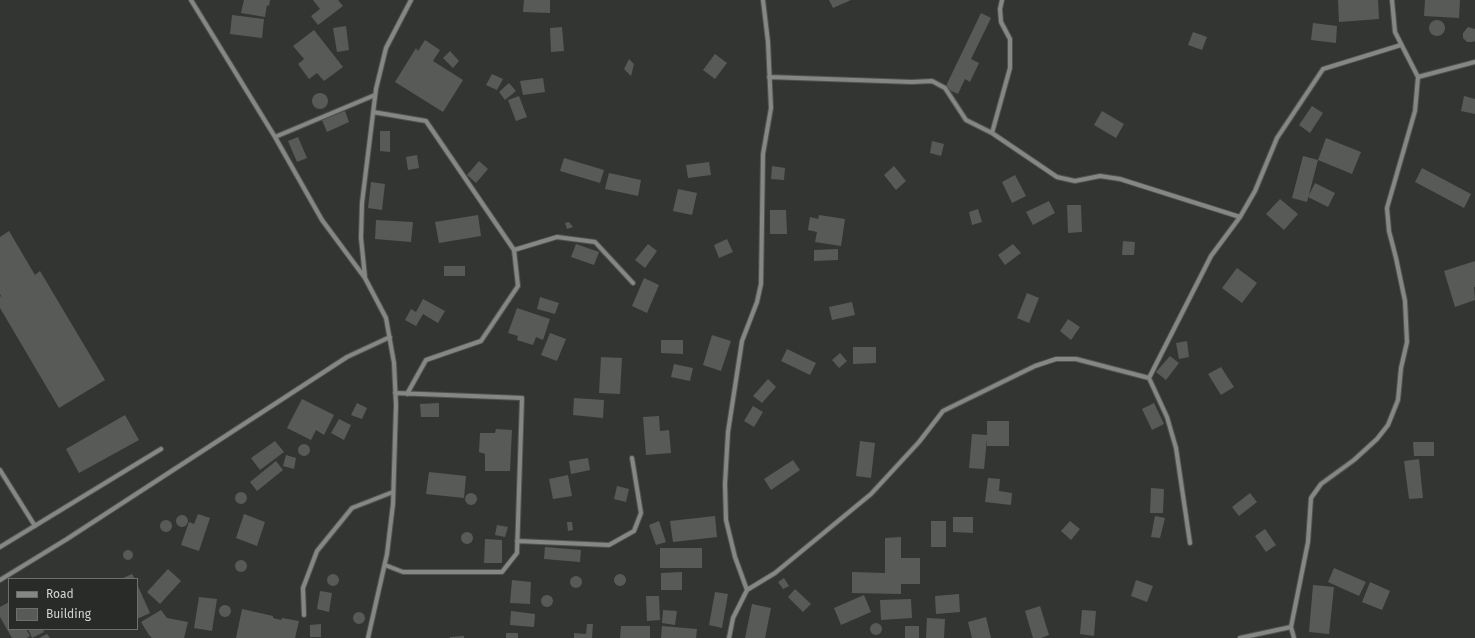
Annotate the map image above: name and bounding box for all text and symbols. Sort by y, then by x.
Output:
legend [8,578,138,630]
text: Road [46,587,74,601]
text: Building [46,607,91,621]

